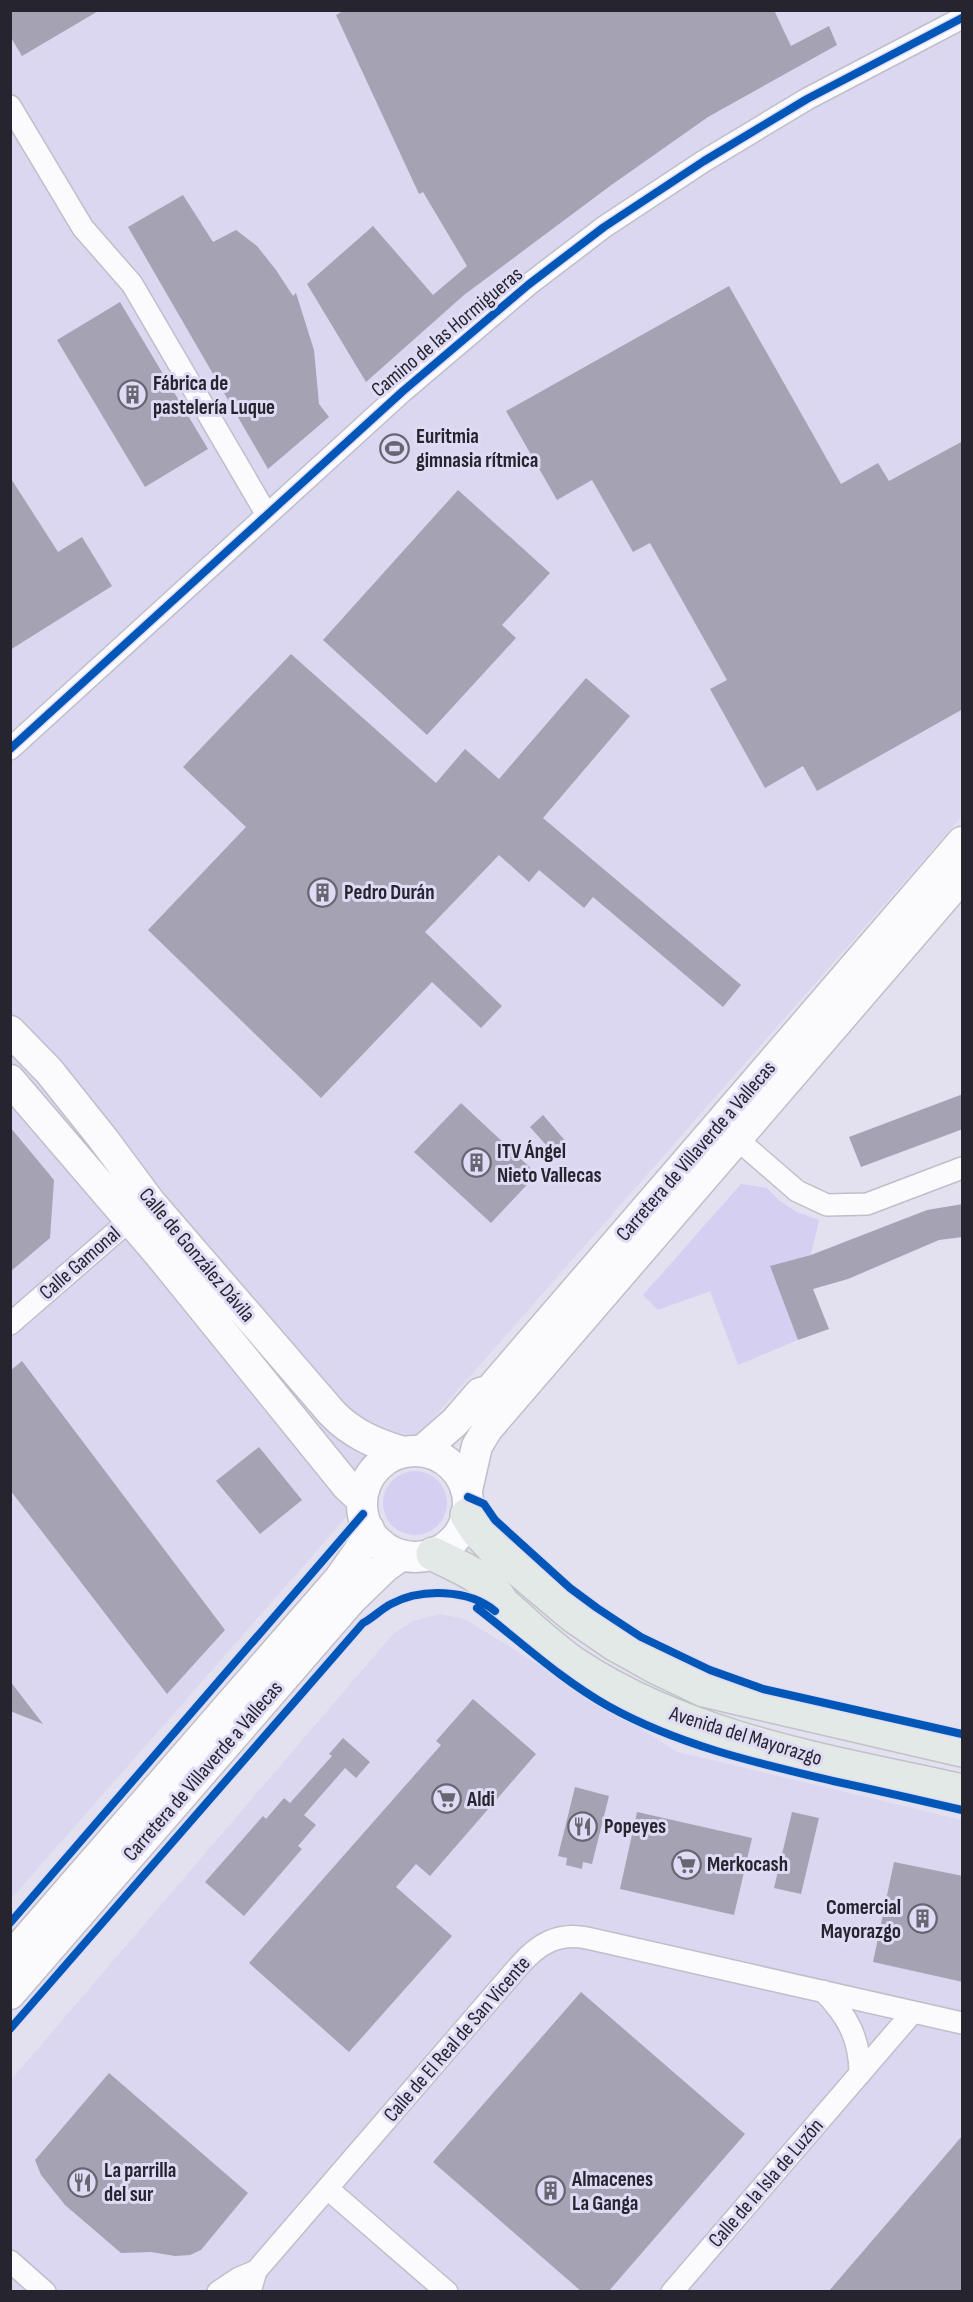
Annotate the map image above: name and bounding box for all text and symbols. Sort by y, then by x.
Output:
street label: Camino de las Hormigueras [366,262,528,402]
place label: Fábrica de pastelería Luque [153,371,275,420]
building icon: Fábrica de pastelería Luque [116,379,148,411]
place label: Euritmia gimnasia rítmica [416,424,538,473]
sports icon: Euritmia gimnasia rítmica [379,432,411,464]
building icon: Pedro Durán [307,876,339,908]
place label: Pedro Durán [344,880,435,905]
street label: Carretera de Villaverde a Vallecas [611,1056,781,1246]
place label: ITV Ángel Nieto Vallecas [497,1139,602,1188]
building icon: ITV Ángel Nieto Vallecas [460,1147,492,1179]
street label: Calle de González Dávila [134,1183,260,1327]
street label: Calle Gamonal [34,1221,126,1305]
street label: Carretera de Villaverde a Vallecas [118,1676,288,1866]
street label: Avenida del Mayorazgo [666,1701,825,1771]
supermarket icon: Aldi [430,1783,462,1815]
place label: Aldi [466,1787,495,1812]
restaurant icon: Popeyes [567,1810,599,1842]
place label: Popeyes [604,1814,666,1839]
supermarket icon: Merkocash [670,1848,702,1880]
place label: Merkocash [707,1852,788,1877]
place label: Comercial Mayorazgo [821,1895,901,1944]
building icon: Comercial Mayorazgo [906,1903,938,1935]
street label: Calle de El Real de San Vicente [378,1951,536,2127]
street label: Calle de la Isla de Luzón [703,2113,829,2253]
place label: La parrilla del sur [104,2158,176,2207]
restaurant icon: La parrilla del sur [67,2166,99,2198]
place label: Almacenes La Ganga [571,2167,653,2216]
building icon: Almacenes La Ganga [535,2175,567,2207]

